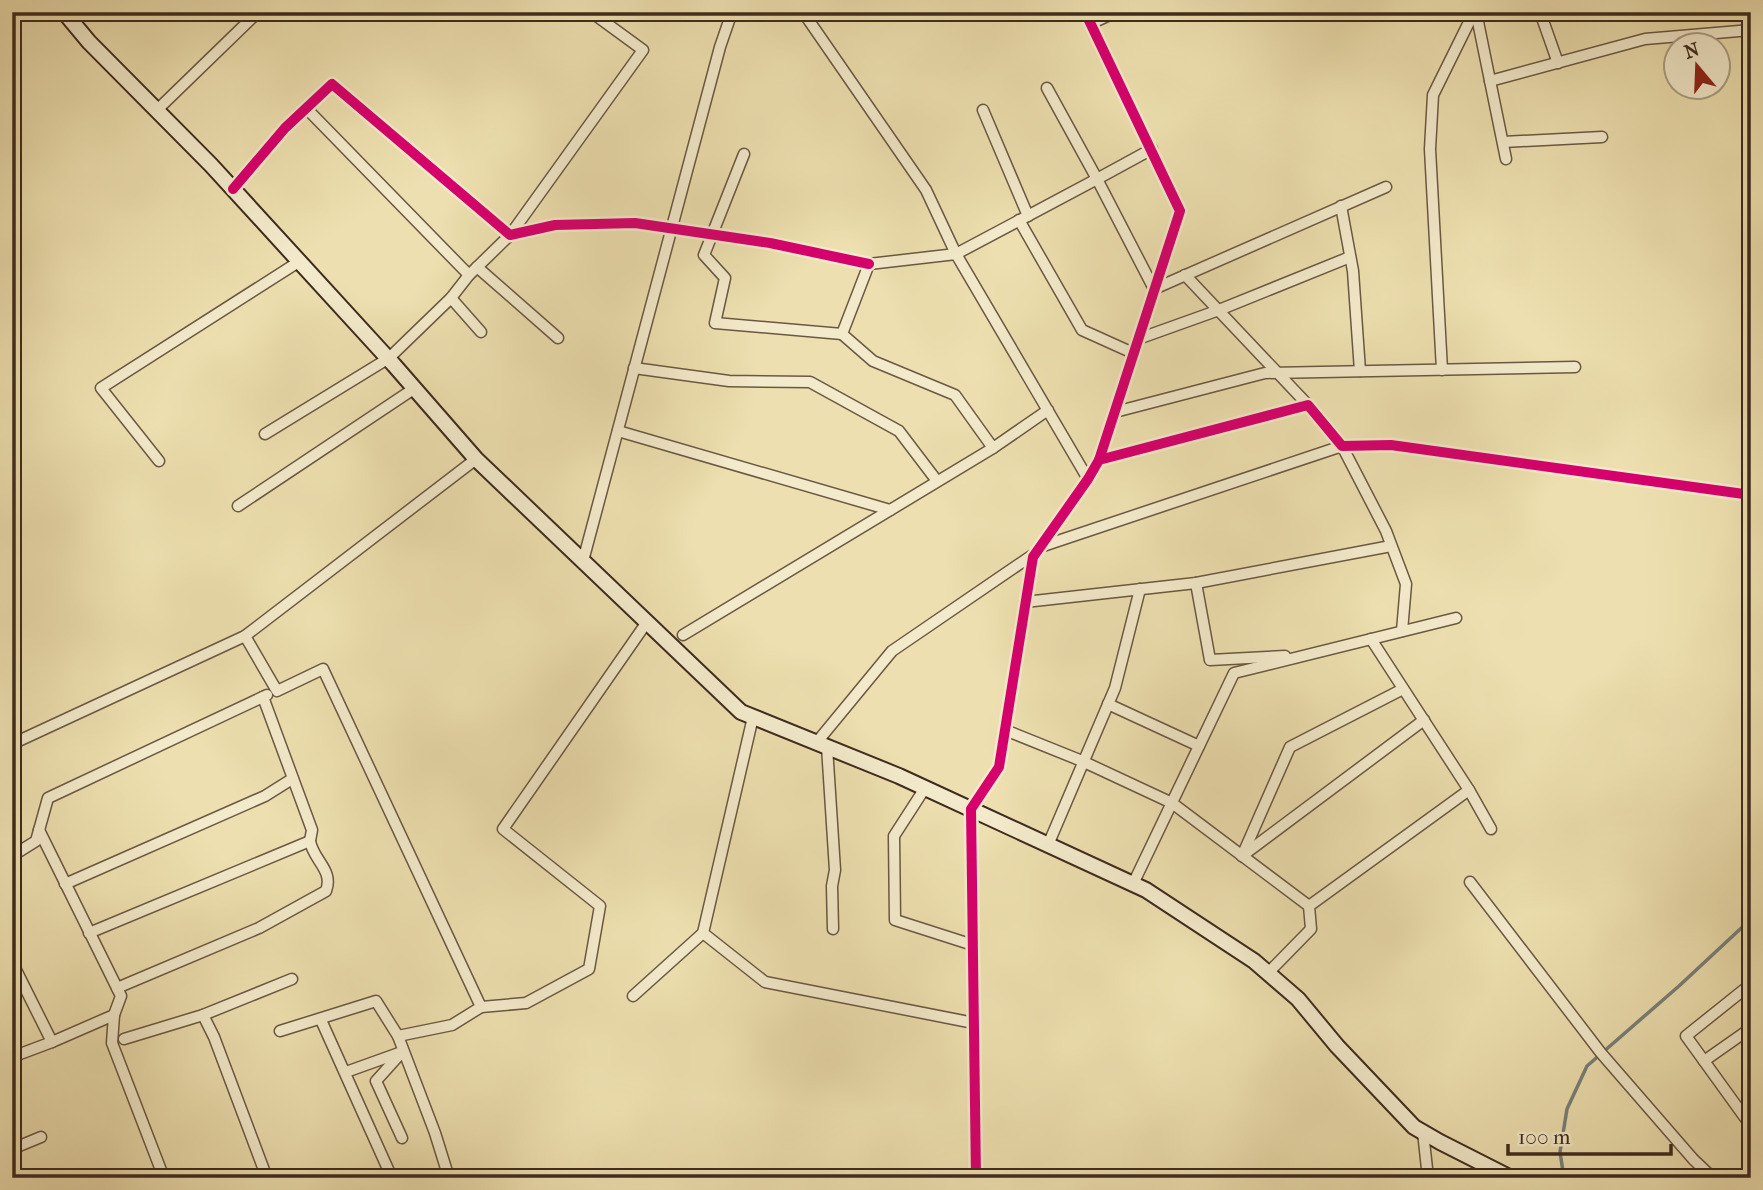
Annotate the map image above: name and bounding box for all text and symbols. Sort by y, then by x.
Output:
north arrow [1662,32,1732,102]
text: N [1681,38,1703,64]
scale bar [1508,1113,1670,1157]
text: 100 m [1518,1125,1571,1149]

